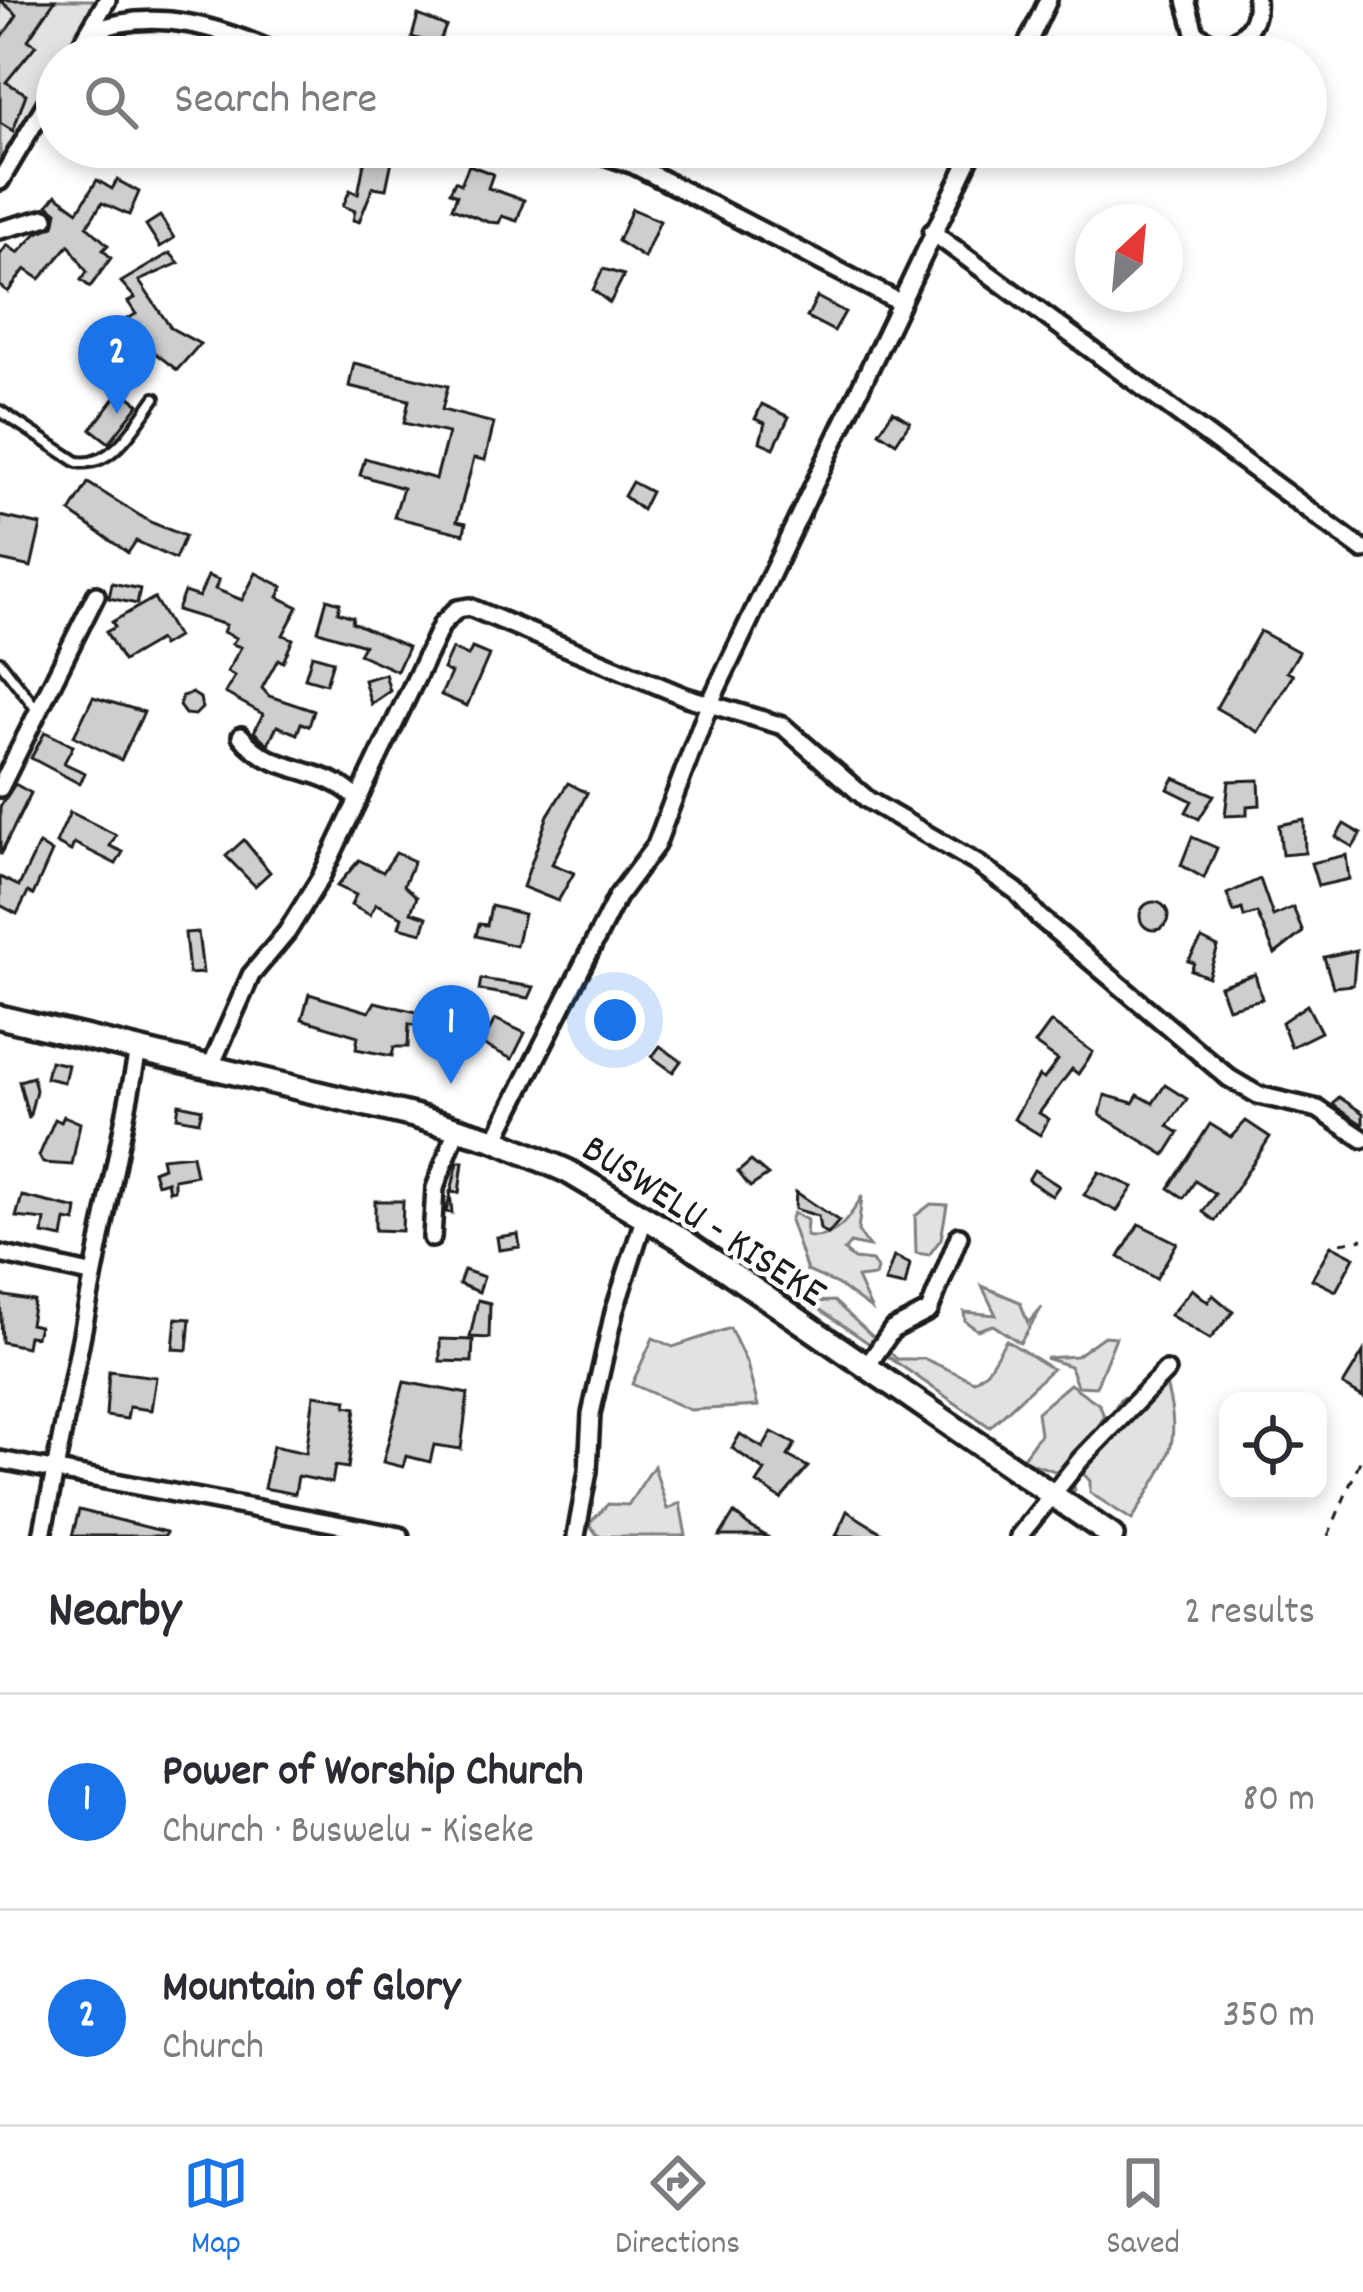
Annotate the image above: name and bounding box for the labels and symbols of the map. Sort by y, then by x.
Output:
north arrow [1075,204,1183,312]
pin: 2 [78,315,156,414]
pin: 1 [412,985,490,1084]
your location [585,990,645,1050]
street label: BUSWELU - KISEKE [568,1122,837,1326]

